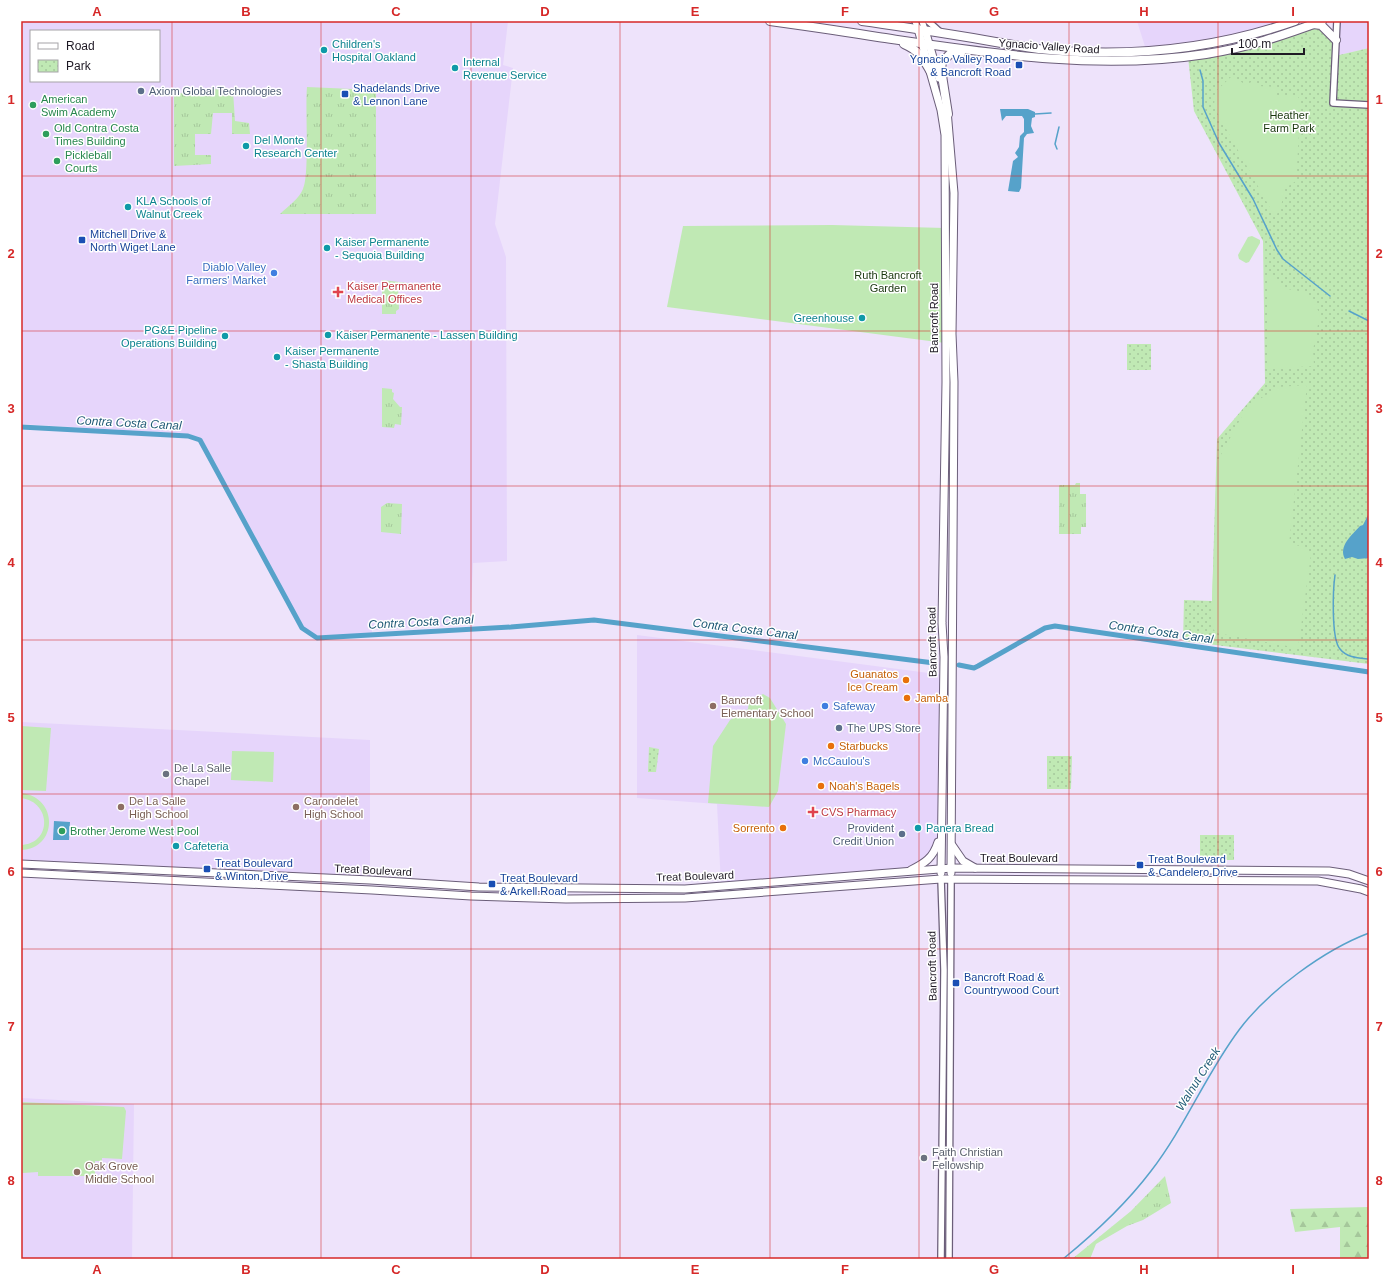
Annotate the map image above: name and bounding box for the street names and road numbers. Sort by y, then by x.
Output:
street label: Ygnacio Valley Road [998,36,1100,56]
street label: Bancroft Road [928,283,940,353]
street label: Bancroft Road [925,607,939,677]
street label: Treat Boulevard [980,852,1058,864]
street label: Treat Boulevard [334,862,412,878]
street label: Treat Boulevard [656,869,734,883]
street label: Bancroft Road [925,931,939,1001]

